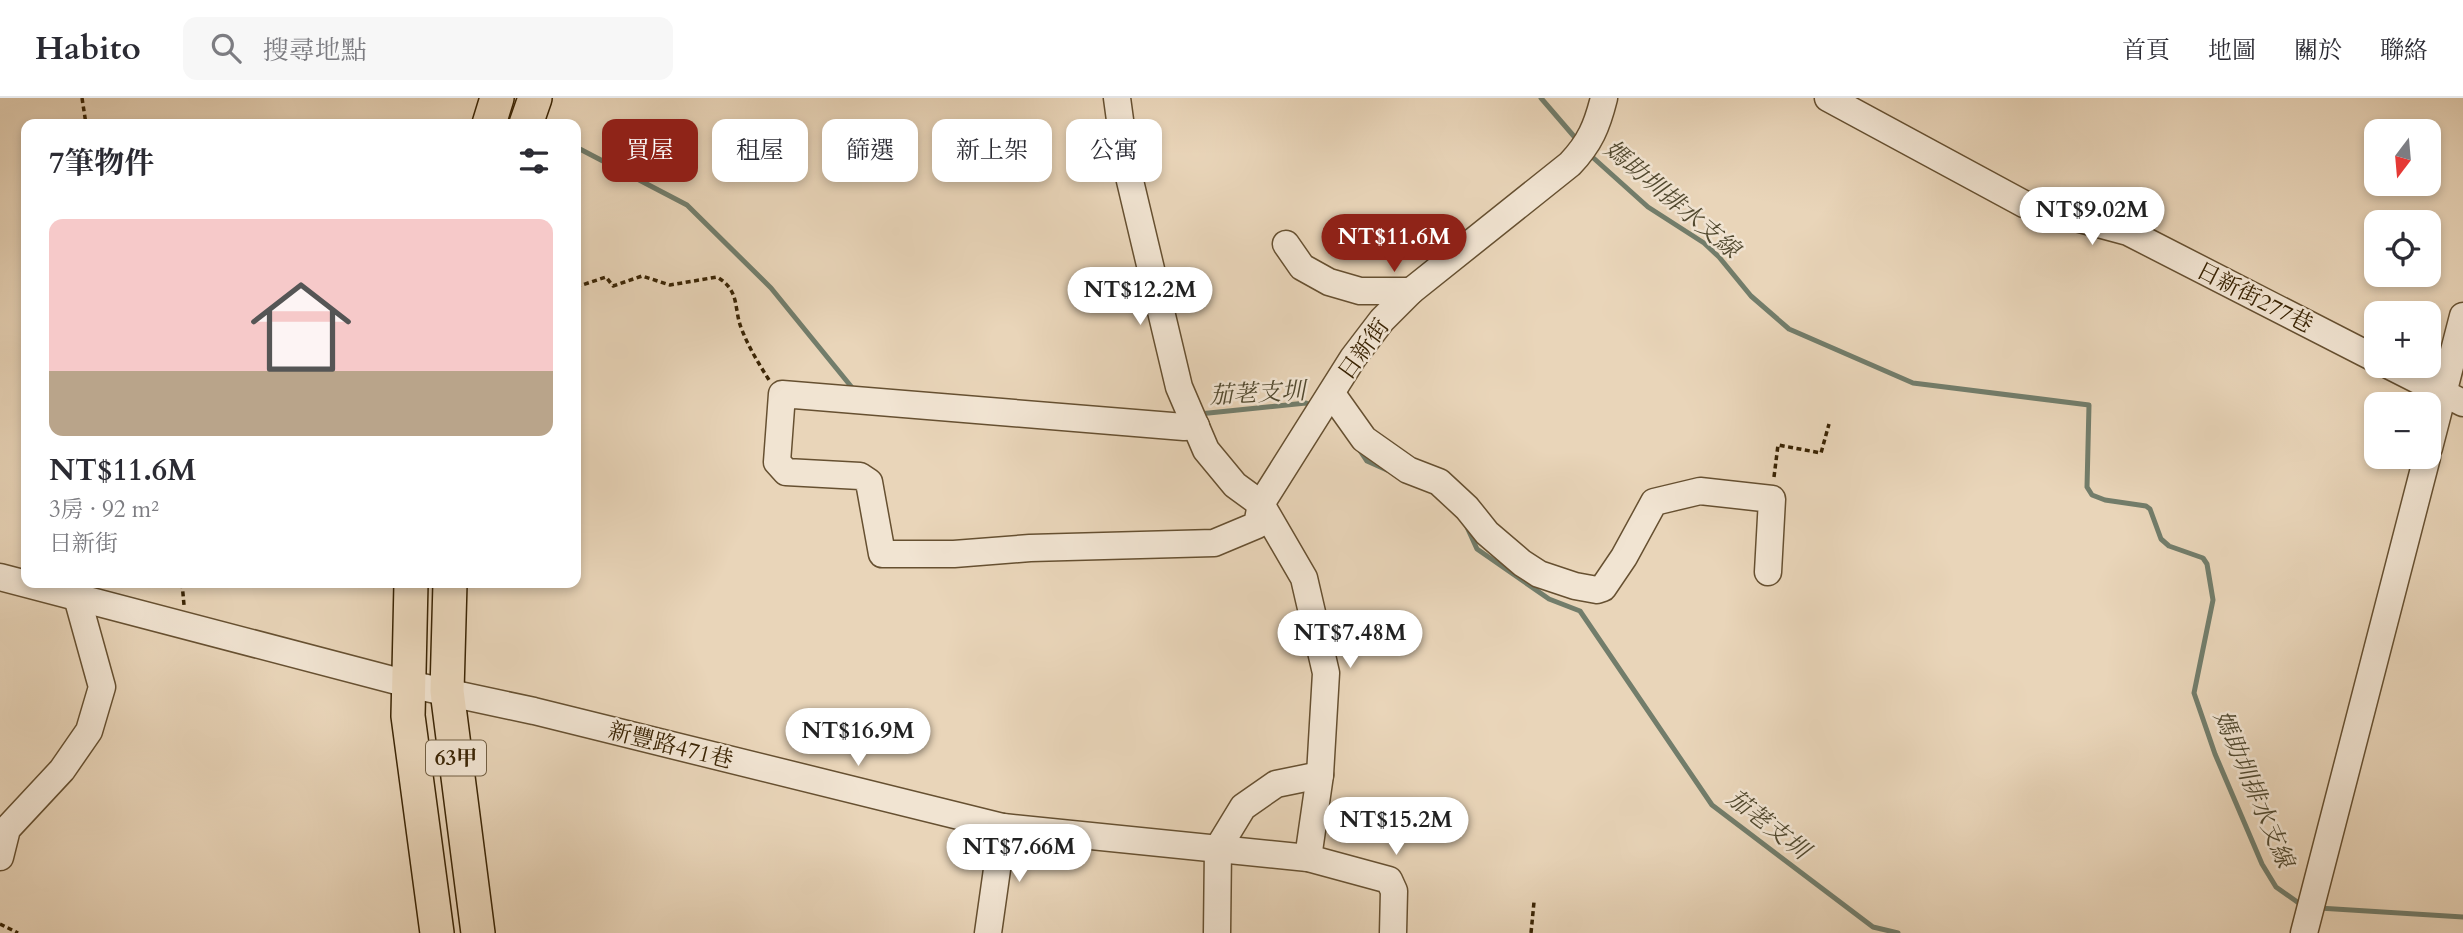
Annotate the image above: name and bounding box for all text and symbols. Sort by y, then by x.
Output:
search box [183,17,673,80]
text: Habito [35,26,141,71]
icon: search [207,29,245,67]
text: 搜尋地點 [263,33,367,68]
text: 首頁 [2122,34,2170,67]
text: 地圖 [2208,34,2256,67]
text: 關於 [2294,34,2342,67]
text: 聯絡 [2380,34,2428,67]
chip: 買屋 [602,119,698,182]
chip: 租屋 [712,119,808,182]
chip: 篩選 [822,119,918,182]
chip: 新上架 [932,119,1052,182]
chip: 公寓 [1066,119,1162,182]
north arrow [2364,119,2441,196]
map controls [2364,119,2441,469]
water label: 媽助圳排水支線 [1597,133,1749,268]
icon: filters [515,142,553,180]
text: 7筆物件 [49,143,154,184]
pin: NT$9.02M [2020,188,2164,247]
text: NT$9.02M [2036,194,2148,225]
button: locate [2364,210,2441,287]
pin: NT$11.6M [1322,214,1466,274]
text: NT$11.6M [1338,221,1450,252]
street label: 日新街277巷 [2191,255,2319,340]
icon: home [238,264,364,390]
pin: NT$12.2M [1068,268,1212,327]
text: NT$12.2M [1084,274,1196,305]
button: + [2364,301,2441,378]
street label: 日新街 [1331,312,1396,386]
water label: 茄荖支圳 [1208,374,1310,412]
button: − [2364,392,2441,469]
text: NT$11.6M [49,450,196,491]
text: 3房 · 92 m² [49,494,159,525]
text: 日新街 [49,528,118,559]
pin: NT$7.48M [1278,610,1422,670]
text: NT$7.48M [1294,617,1406,648]
water label: 媽助圳排水支線 [2206,705,2303,876]
pin: NT$16.9M [786,708,930,768]
street label: 新豐路471巷 [605,715,736,776]
text: NT$16.9M [802,715,914,746]
road number: 63甲 [426,740,486,776]
water label: 茄荖支圳 [1720,782,1819,869]
pin: NT$15.2M [1324,798,1468,857]
text: NT$15.2M [1340,804,1452,835]
pin: NT$7.66M [947,824,1091,884]
text: NT$7.66M [963,831,1075,862]

